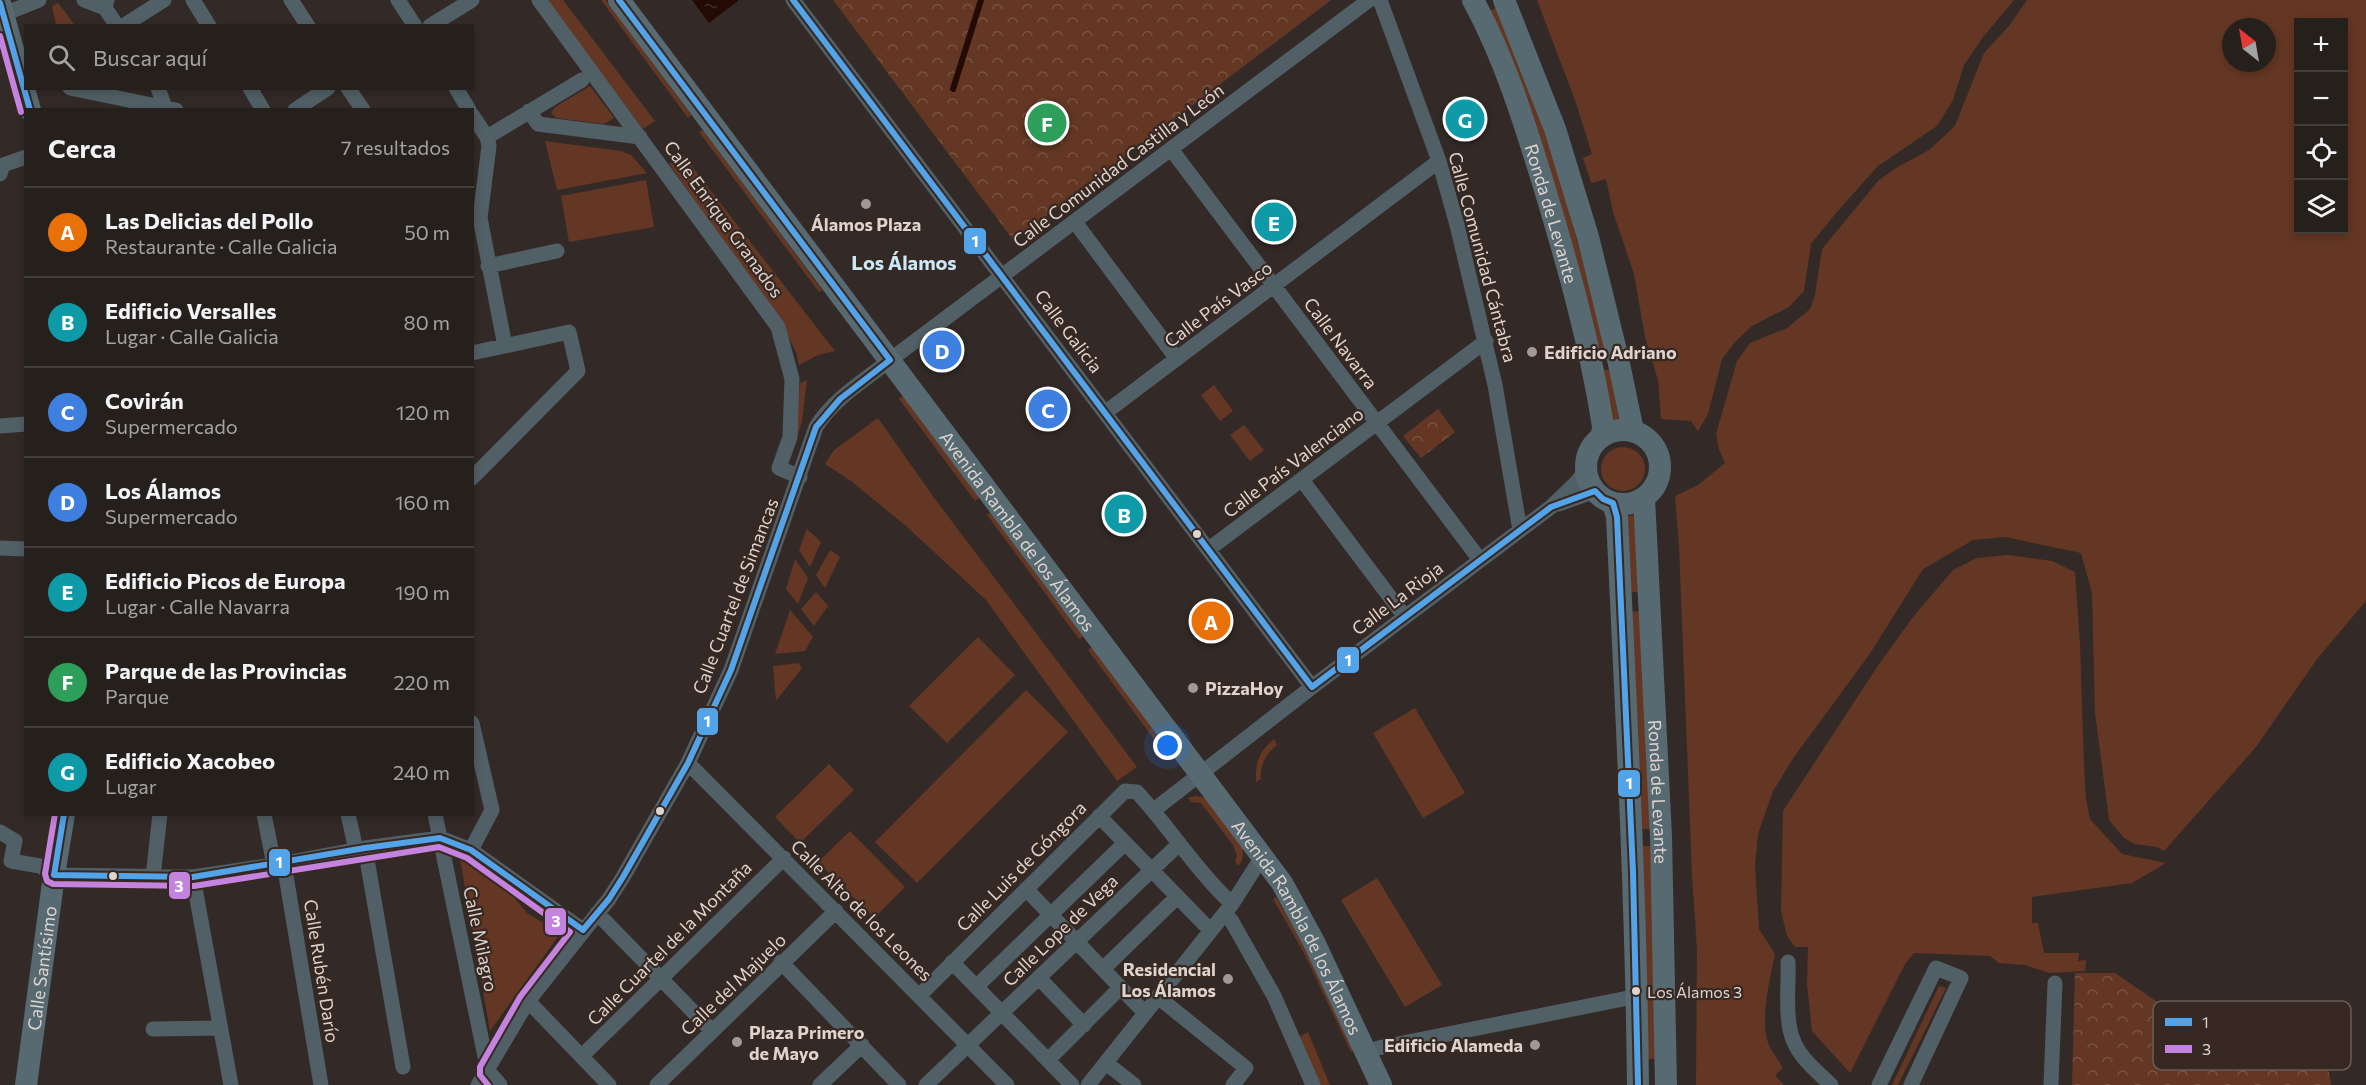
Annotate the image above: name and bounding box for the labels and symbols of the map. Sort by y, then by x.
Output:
north arrow [2222,18,2276,72]
street label: Calle Comunidad Castilla y León [1008,78,1228,252]
pin: G [1446,96,1484,142]
pin: F [1028,100,1066,146]
street label: Calle Enrique Granados [660,136,788,302]
street label: Ronda de Levante [1521,141,1582,286]
street label: Calle Comunidad Cántabra [1444,149,1522,365]
marker: Álamos Plaza [859,197,873,211]
pin: E [1254,200,1294,244]
place label: Álamos Plaza [811,213,921,235]
line badge: 1 [963,227,987,255]
text: 1 [971,231,979,250]
district label: Los Álamos [851,250,957,274]
street label: Calle País Vasco [1160,256,1276,352]
street label: Calle Galicia [1031,285,1107,377]
street label: Calle Navarra [1300,293,1382,393]
pin: D [922,328,962,372]
place label: Edificio Adriano [1544,341,1677,363]
marker: Edificio Adriano [1525,345,1539,359]
pin: C [1028,386,1068,432]
street label: Calle País Valenciano [1218,402,1368,522]
street label: Avenida Rambla de los Álamos [935,427,1100,635]
pin: B [1104,492,1144,536]
street label: Calle Cuartel de Simancas [687,495,783,697]
unlabelled marker [1191,528,1203,540]
street label: Calle La Rioja [1347,557,1447,639]
pin: A [1192,598,1230,644]
line badge: 1 [1336,646,1360,674]
text: 1 [1344,650,1352,669]
place label: PizzaHoy [1205,677,1284,699]
marker: PizzaHoy [1186,681,1200,695]
line badge: 1 [696,707,719,736]
text: 1 [703,711,711,730]
street label: Ronda de Levante [1644,719,1673,864]
your location [1153,731,1182,760]
line badge: 1 [1617,769,1641,798]
text: 1 [1625,773,1633,792]
street label: Calle Luis de Góngora [951,796,1091,936]
unlabelled marker [654,805,666,817]
street label: Avenida Rambla de los Álamos [1227,815,1367,1038]
street label: Calle Alto de los Leones [787,835,937,985]
line badge: 1 [268,848,291,877]
text: 1 [275,852,283,871]
street label: Calle Cuartel de la Montaña [582,856,756,1030]
street label: Calle Lope de Vega [998,869,1122,991]
unlabelled marker [107,870,119,882]
line badge: 3 [168,871,191,900]
text: 3 [174,876,184,895]
street label: Calle Milagro [459,884,503,994]
street label: Calle Rubén Darío [300,898,344,1044]
street label: Calle Santísimo [22,904,61,1032]
line badge: 3 [544,907,567,936]
text: 3 [551,911,561,930]
street label: Calle del Majuelo [676,928,790,1040]
place label: Residencial Los Álamos [1121,958,1216,1001]
marker: Residencial Los Álamos [1221,972,1235,986]
place label: Los Álamos 3 [1647,982,1742,1001]
marker: Los Álamos 3 [1630,985,1642,997]
legend [2153,1001,2351,1070]
text: 1 [2202,1012,2209,1031]
place label: Plaza Primero de Mayo [749,1021,865,1064]
place label: Edificio Alameda [1384,1034,1523,1056]
marker: Plaza Primero de Mayo [730,1035,744,1049]
marker: Edificio Alameda [1528,1038,1542,1052]
text: 3 [2202,1039,2211,1058]

